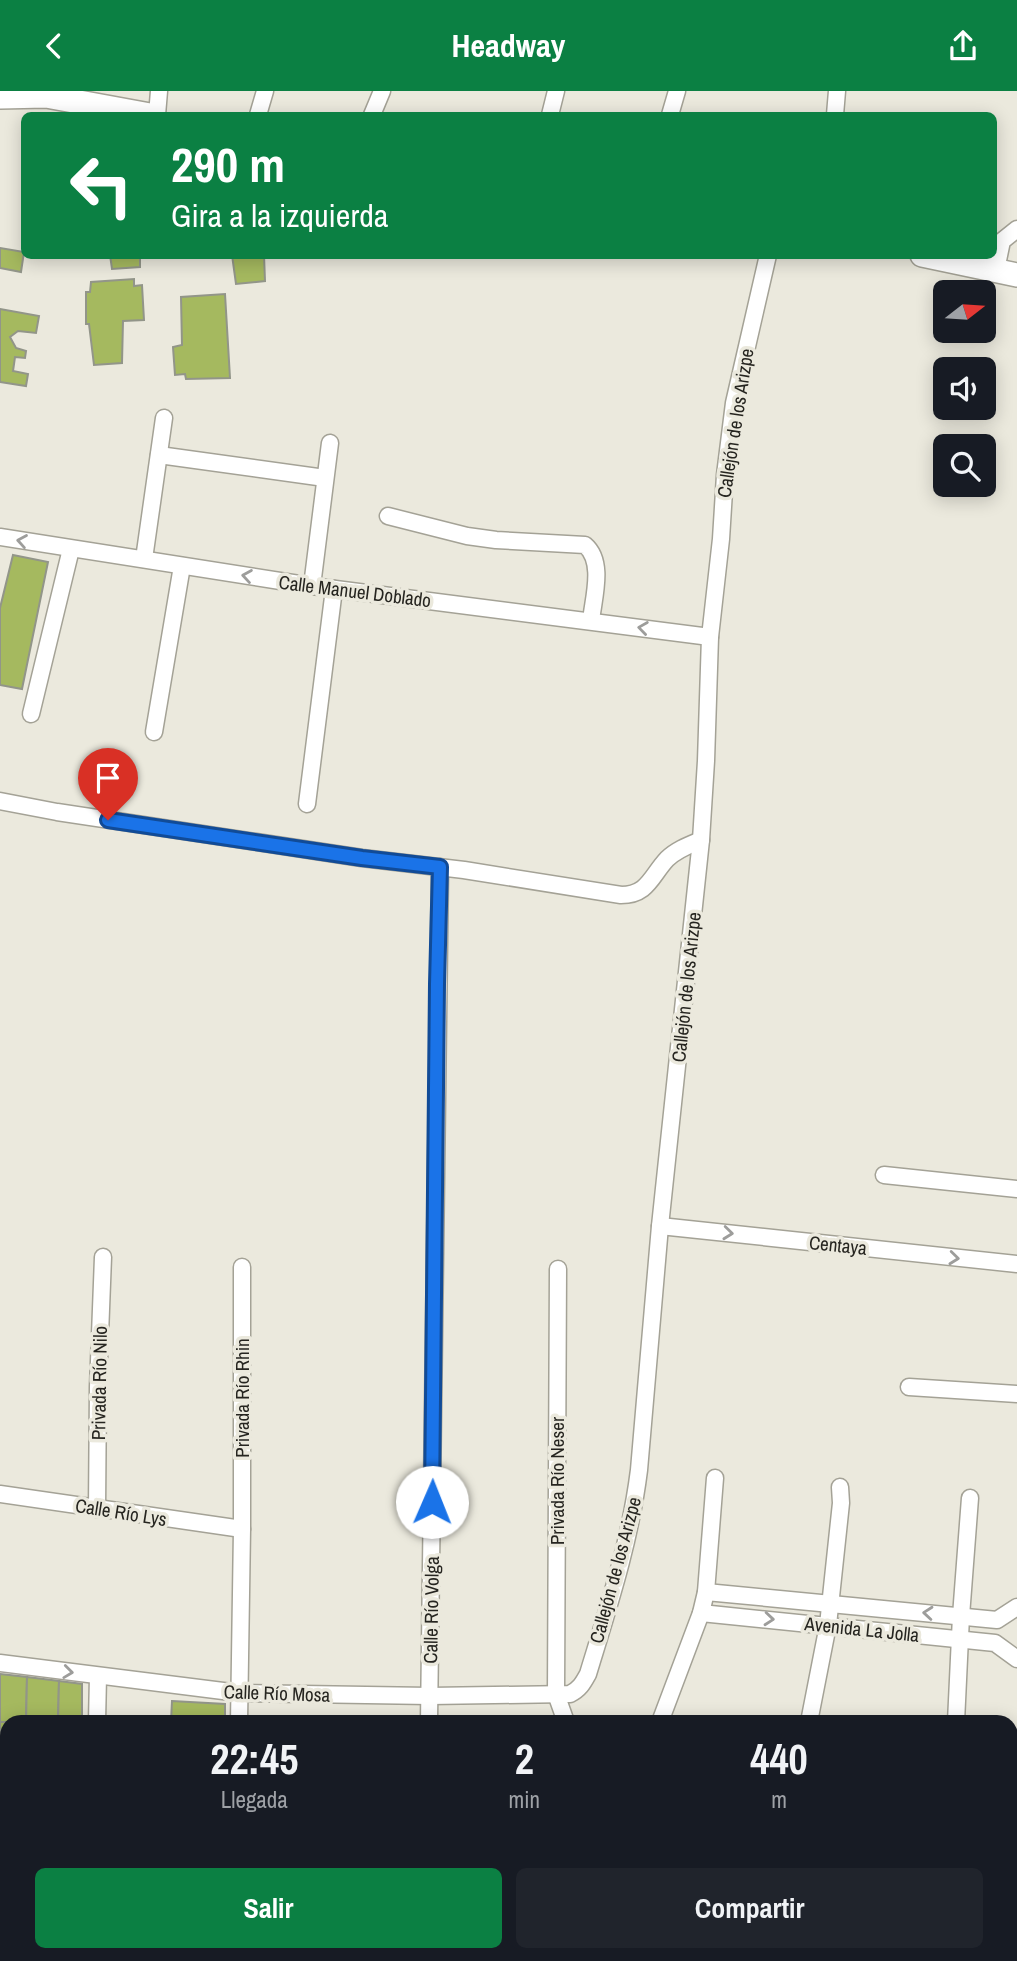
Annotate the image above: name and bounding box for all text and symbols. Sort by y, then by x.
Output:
text: Headway [452,24,565,67]
icon: back [35,27,73,65]
icon: share [944,27,982,65]
text: 290 m [171,131,285,197]
icon: left [56,140,147,231]
text: Gira a la izquierda [171,194,388,237]
north arrow [933,280,996,343]
map controls [933,280,996,497]
street label: Callejón de los Arizpe [710,347,760,499]
button: sound [933,357,996,420]
button: search [933,434,996,497]
one-way arrow [16,534,28,549]
one-way arrow [241,569,253,584]
street label: Calle Manuel Doblado [277,569,433,613]
one-way arrow [637,621,648,636]
pin [78,748,138,820]
icon: arrive [89,759,127,797]
street label: Callejón de los Arizpe [665,911,707,1063]
one-way arrow [722,1226,734,1241]
street label: Centaya [808,1229,869,1261]
one-way arrow [949,1250,960,1265]
street label: Privada Río Nilo [85,1326,113,1440]
street label: Privada Río Rhin [229,1338,255,1458]
street label: Privada Río Neser [544,1416,570,1545]
position arrow [395,1465,469,1539]
street label: Calle Río Lys [73,1492,169,1532]
street label: Callejón de los Arizpe [583,1494,647,1646]
street label: Calle Río Volga [417,1556,445,1664]
one-way arrow [923,1606,934,1621]
street label: Avenida La Jolla [802,1610,921,1648]
one-way arrow [764,1612,775,1627]
one-way arrow [62,1665,74,1680]
street label: Calle Río Mosa [223,1678,331,1708]
text: 22:45 [210,1731,298,1787]
text: 2 [515,1731,534,1787]
text: 440 [750,1731,808,1787]
text: Llegada [221,1784,288,1815]
text: min [509,1784,540,1815]
text: m [771,1784,787,1815]
button: Salir [35,1868,502,1948]
button: Compartir [516,1868,983,1948]

